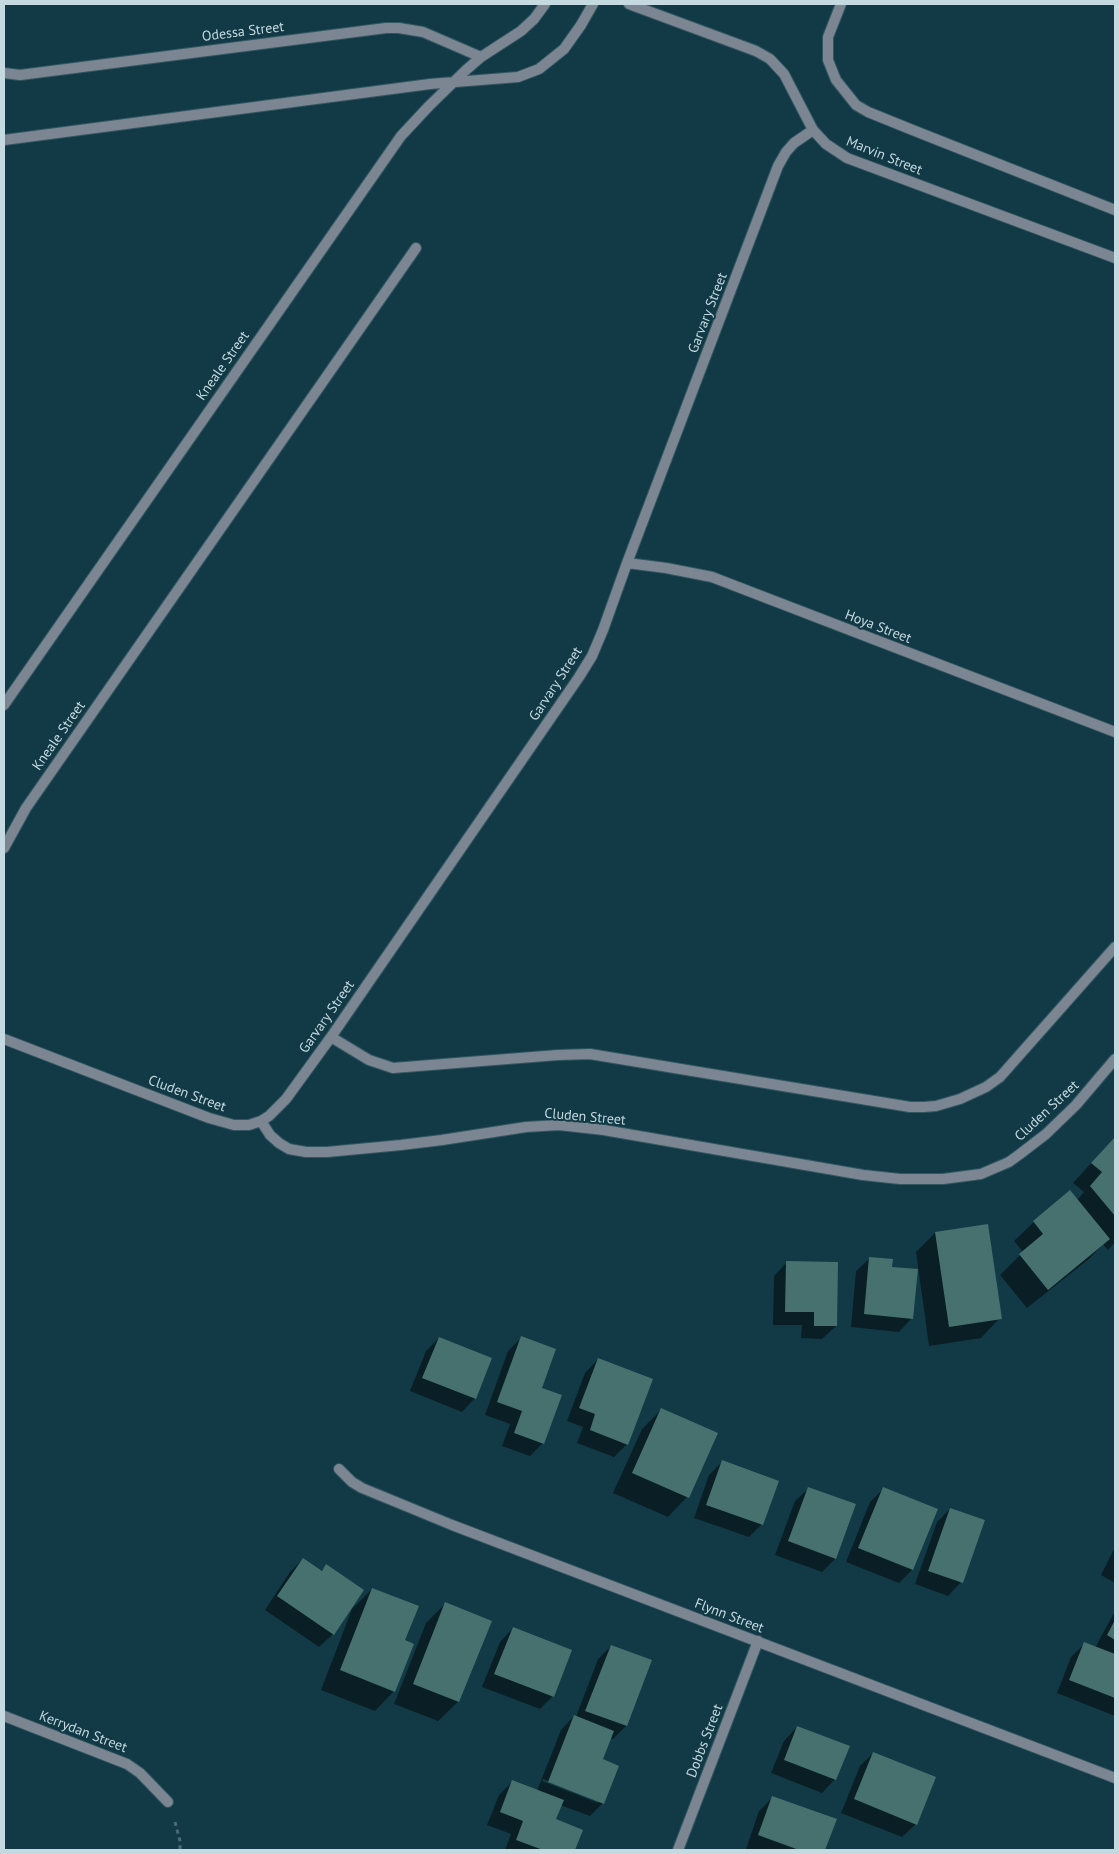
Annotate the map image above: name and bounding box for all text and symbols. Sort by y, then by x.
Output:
street label: Odessa Street [201,19,285,45]
street label: Marvin Street [844,133,924,179]
street label: Garvary Street [685,270,731,356]
street label: Kneale Street [193,328,253,404]
street label: Hoya Street [842,607,914,647]
street label: Garvary Street [526,644,586,724]
street label: Kneale Street [29,698,89,774]
street label: Garvary Street [296,977,358,1057]
street label: Cluden Street [146,1072,228,1116]
street label: Cluden Street [1011,1077,1083,1145]
street label: Cluden Street [544,1105,626,1129]
street label: Flynn Street [692,1595,766,1637]
street label: Dobbs Street [683,1702,727,1780]
street label: Kerrydan Street [37,1708,129,1756]

